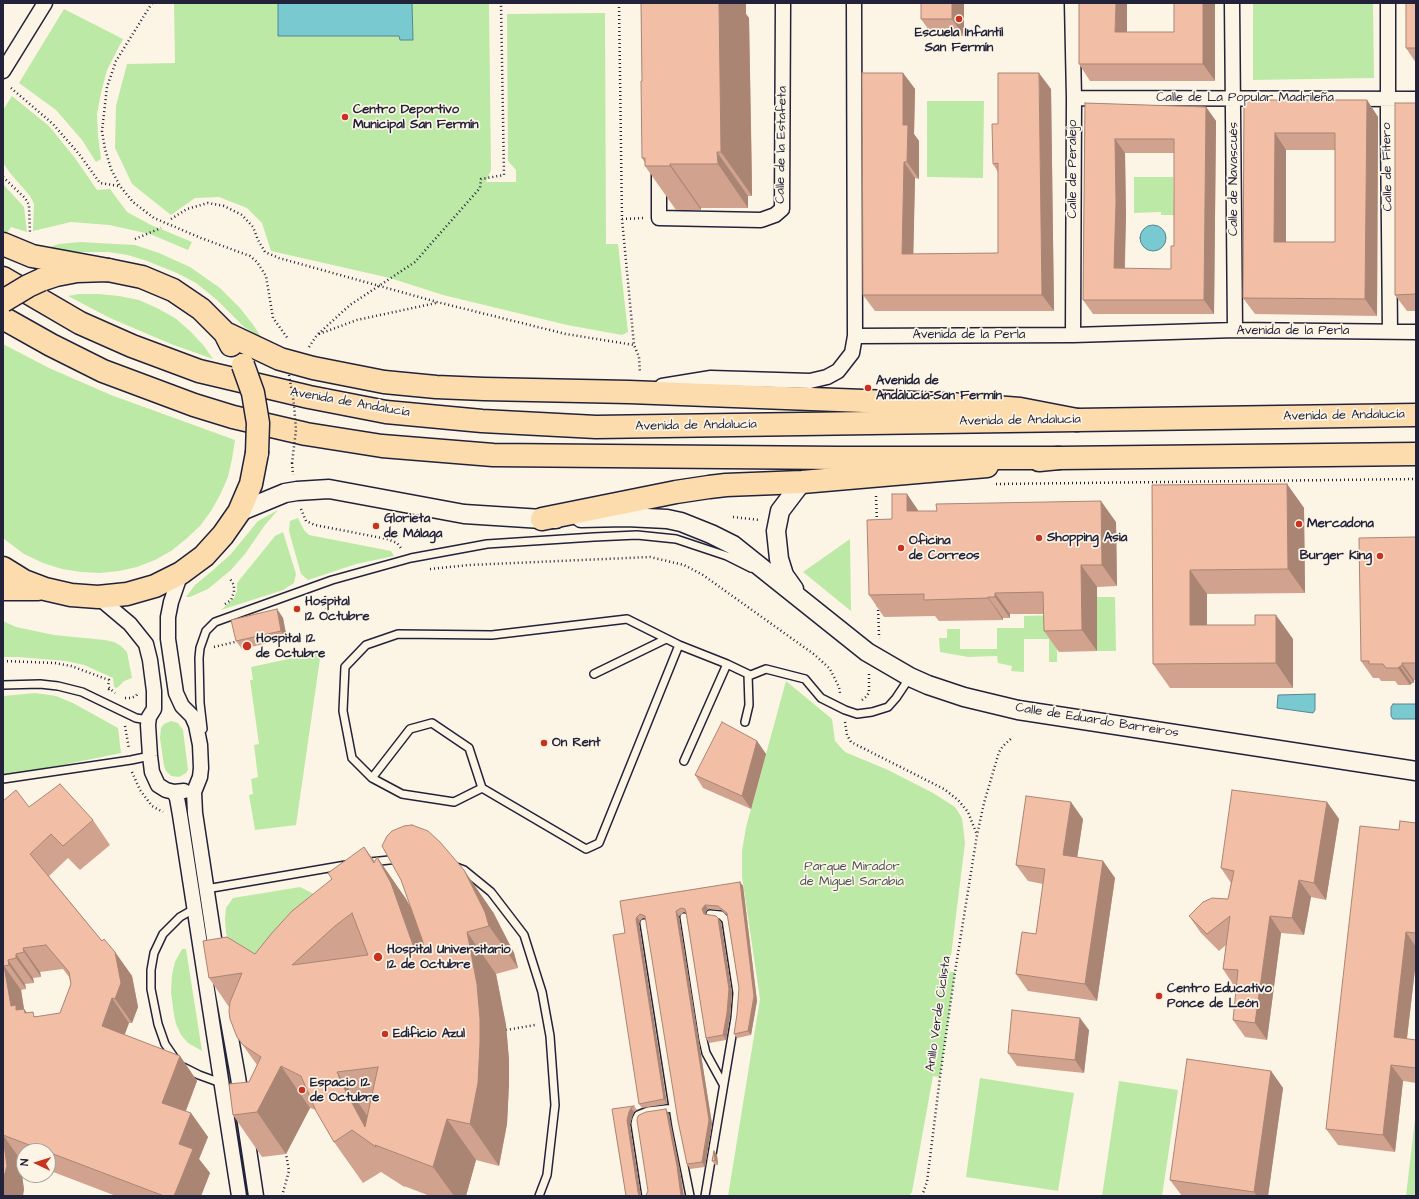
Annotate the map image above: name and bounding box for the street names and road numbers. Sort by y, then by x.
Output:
street label: Calle de la Estafeta [773,86,791,204]
street label: Calle de La Popular Madrileña [1156,90,1334,106]
street label: Calle de Peralejo [1065,120,1081,218]
street label: Calle de Navascués [1226,122,1242,236]
street label: Calle de Fitero [1379,122,1397,212]
street label: Avenida de la Perla [1237,323,1349,339]
street label: Avenida de la Perla [913,327,1025,343]
street label: Avenida de Andalucía [289,385,411,421]
street label: Avenida de Andalucía [1283,407,1405,425]
street label: Avenida de Andalucía [959,412,1081,430]
street label: Avenida de Andalucía [635,417,757,435]
street label: Calle de Eduardo Barreiros [1014,700,1180,742]
street label: Anillo Verde Ciclista [923,955,955,1073]

